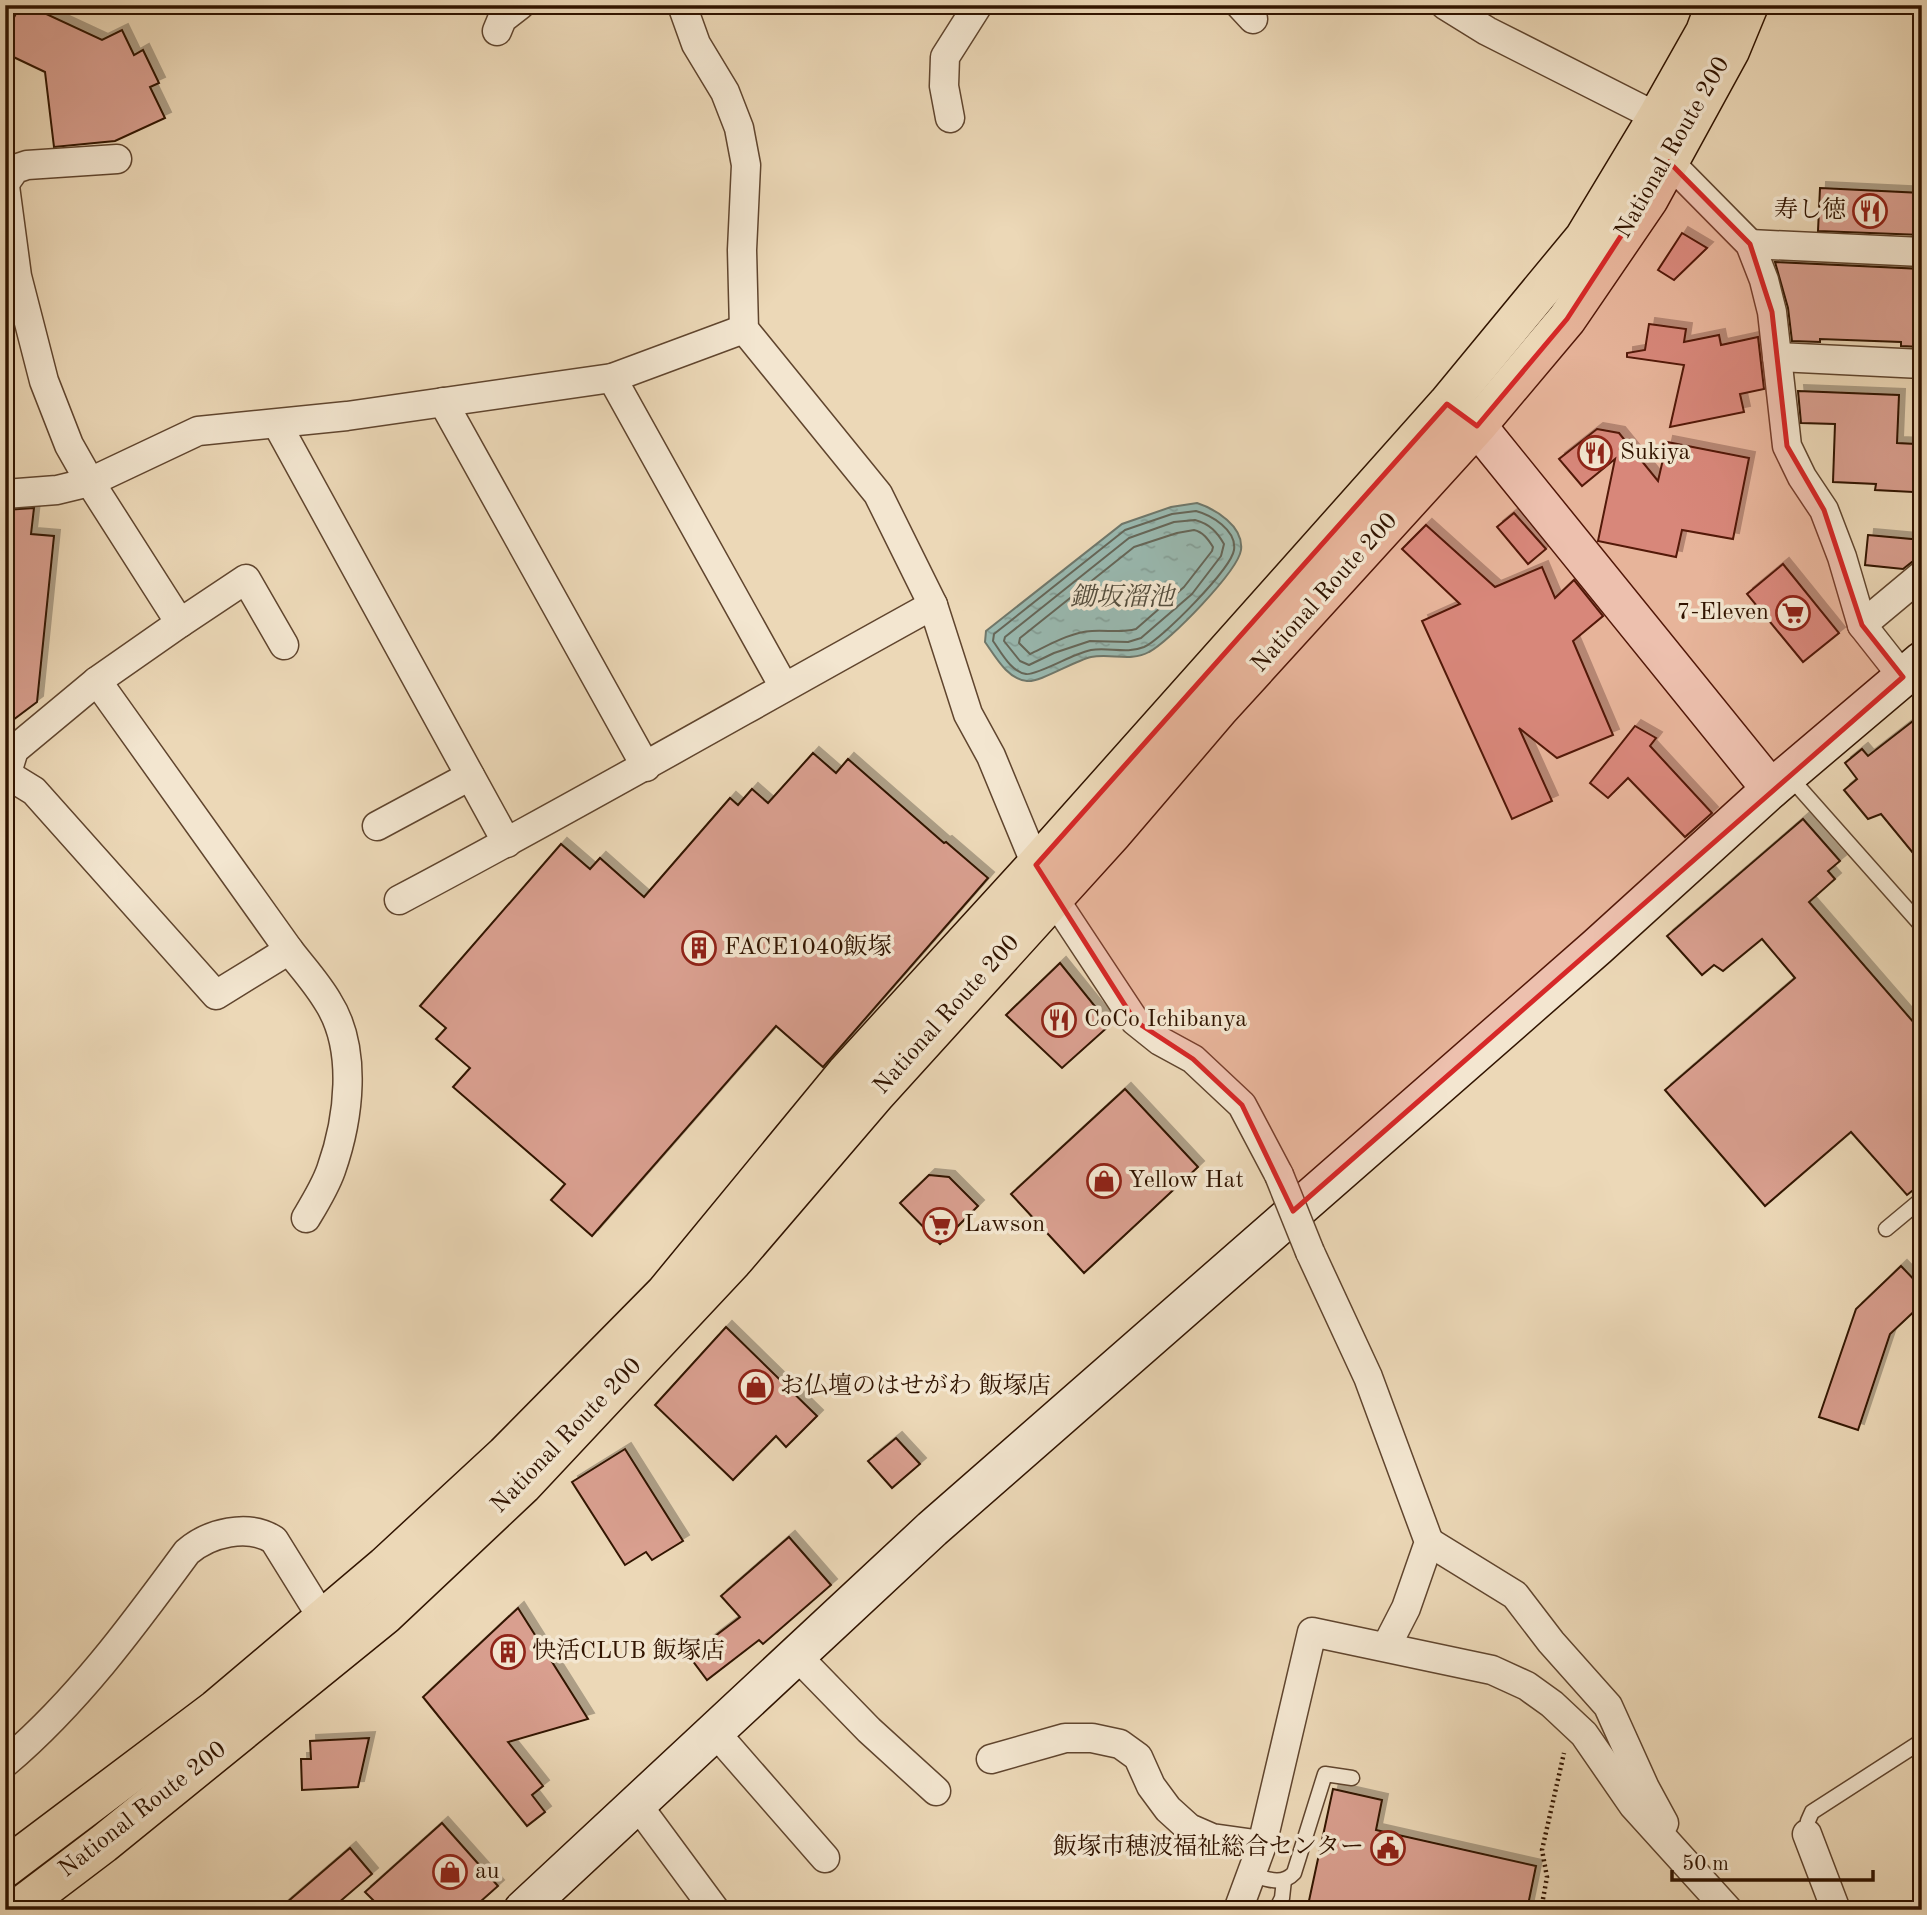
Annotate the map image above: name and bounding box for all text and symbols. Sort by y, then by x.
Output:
street label: National Route 200 [1611,53,1735,243]
restaurant icon: 寿し徳 [1851,192,1889,230]
place label: 寿し徳 [1774,196,1846,223]
restaurant icon: Sukiya [1576,434,1614,472]
place label: Sukiya [1620,441,1691,465]
street label: National Route 200 [1248,509,1402,677]
water label: 鋤坂溜池 [1070,583,1177,611]
supermarket icon: 7-Eleven [1774,594,1812,632]
place label: 7-Eleven [1677,601,1769,625]
building icon: FACE1040飯塚 [680,929,718,967]
street label: National Route 200 [870,931,1024,1099]
place label: FACE1040飯塚 [724,933,892,960]
restaurant icon: CoCo Ichibanya [1040,1001,1078,1039]
place label: CoCo Ichibanya [1084,1008,1247,1032]
shop icon: Yellow Hat [1085,1162,1123,1200]
place label: Yellow Hat [1128,1169,1244,1193]
supermarket icon: Lawson [921,1206,959,1244]
place label: Lawson [964,1213,1045,1237]
street label: National Route 200 [487,1354,647,1518]
shop icon: お仏壇のはせがわ 飯塚店 [737,1368,775,1406]
place label: お仏壇のはせがわ 飯塚店 [780,1372,1051,1399]
building icon: 快活CLUB 飯塚店 [489,1633,527,1671]
place label: 快活CLUB 飯塚店 [532,1637,725,1664]
street label: National Route 200 [55,1737,231,1883]
public building icon: 飯塚市穂波福祉総合センター [1369,1829,1407,1867]
place label: 飯塚市穂波福祉総合センター [1053,1833,1364,1860]
scale bar [1672,1838,1873,1882]
shop icon: au [431,1853,469,1891]
text: 50 m [1682,1854,1729,1875]
place label: au [475,1860,500,1884]

